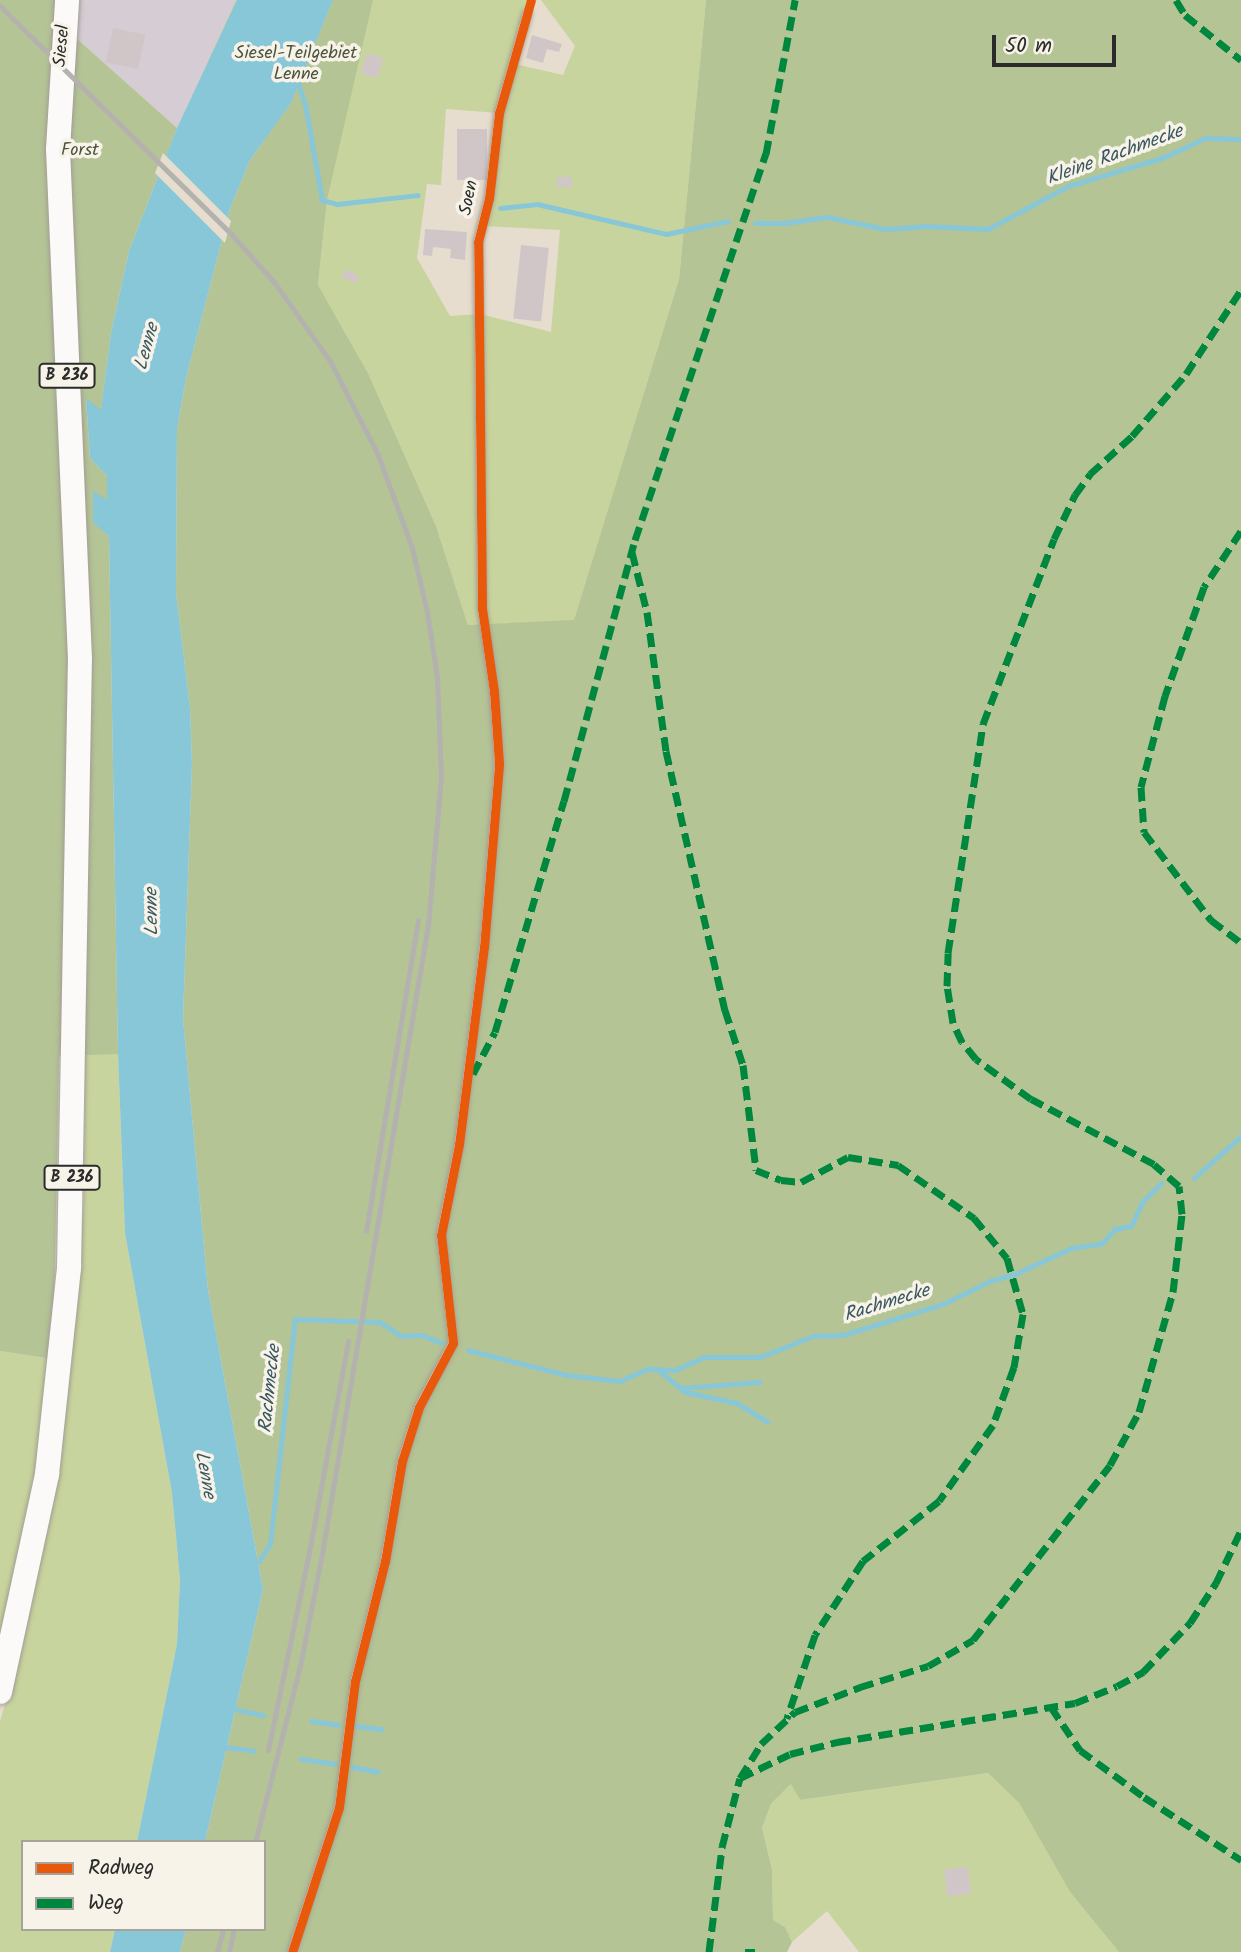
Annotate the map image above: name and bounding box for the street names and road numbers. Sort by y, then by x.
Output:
street label: Siesel [50,24,76,68]
street label: Soen [456,179,484,217]
road number: B 236 [37,364,97,388]
road number: B 236 [42,1166,102,1190]

